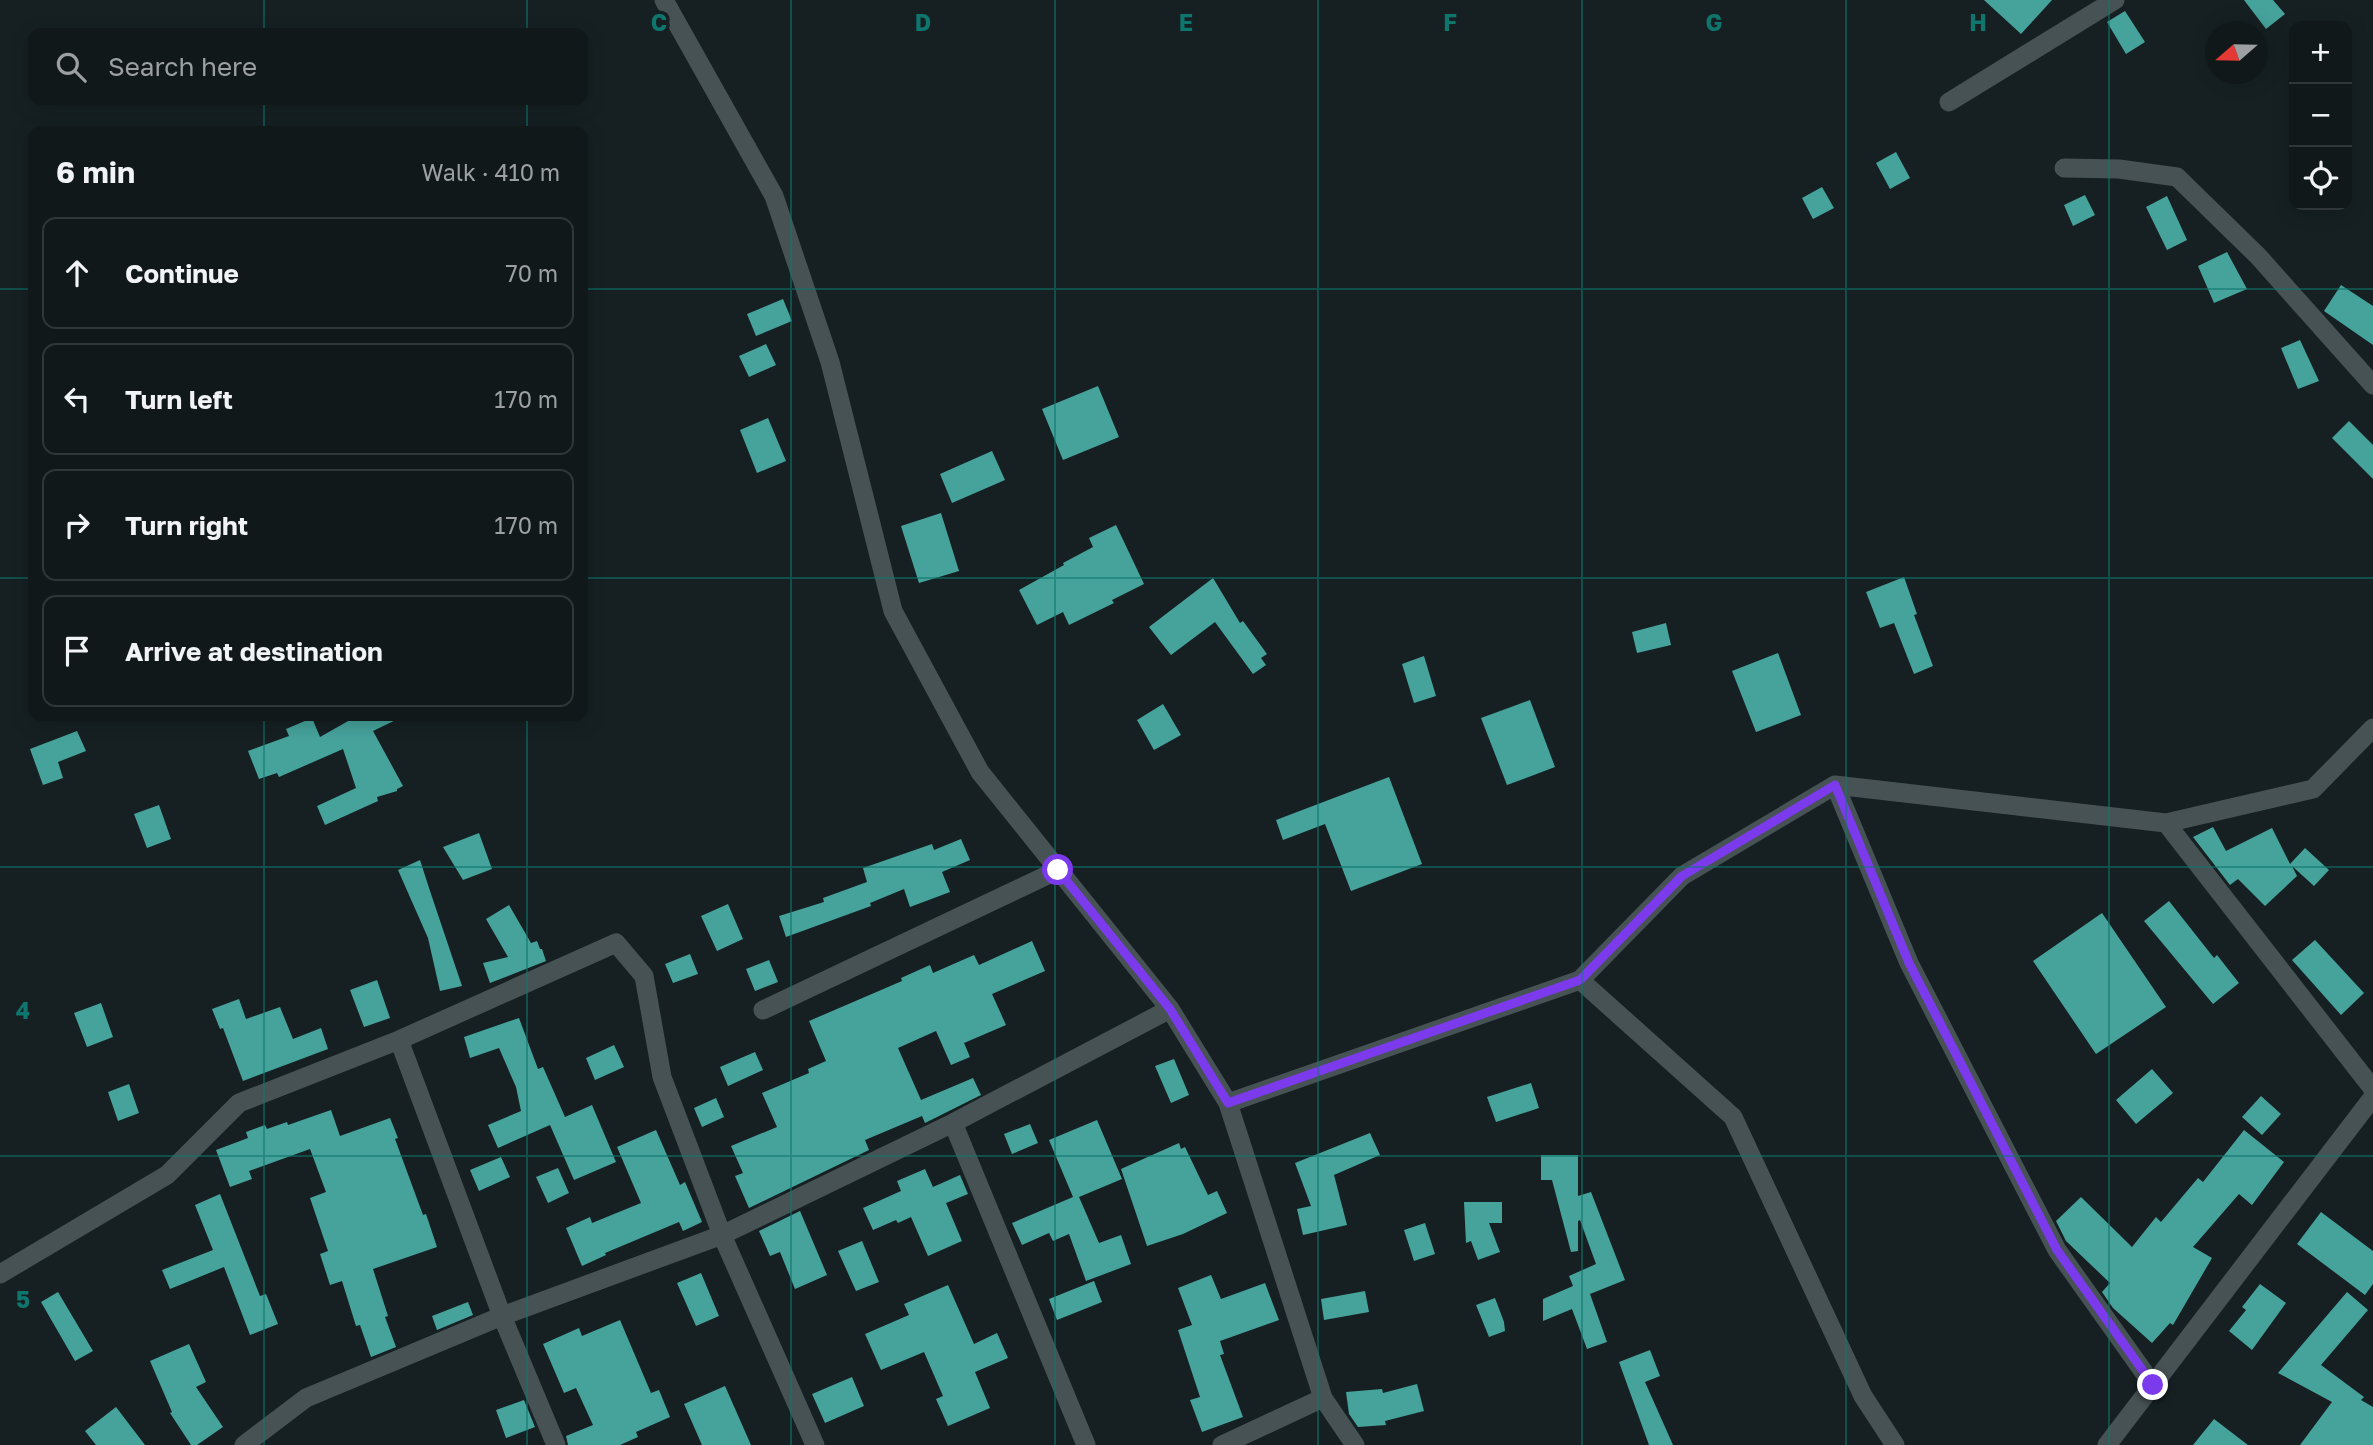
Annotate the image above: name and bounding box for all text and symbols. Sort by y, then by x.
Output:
text: C [651,8,667,36]
text: D [915,8,931,36]
text: E [1179,8,1193,36]
text: F [1443,8,1457,36]
text: G [1706,8,1722,36]
text: H [1969,8,1987,36]
north arrow [2205,21,2268,84]
map controls [2289,21,2352,210]
button: + [2289,21,2352,84]
search box [28,28,588,105]
icon: search [52,48,90,86]
text: Search here [108,51,257,82]
button: − [2289,84,2352,147]
button: locate [2289,147,2352,210]
text: 6 min [56,154,135,190]
text: Walk · 410 m [422,158,560,186]
icon: ahead [58,254,96,292]
text: Continue [125,258,239,289]
text: 70 m [505,259,558,287]
icon: left [58,380,96,418]
text: Turn left [125,384,233,415]
text: 170 m [494,385,558,413]
icon: right [58,506,96,544]
text: Turn right [125,510,248,541]
text: 170 m [494,511,558,539]
icon: arrive [58,632,96,670]
text: Arrive at destination [125,636,383,667]
route start [1042,854,1073,885]
text: 4 [16,996,30,1024]
text: 5 [16,1285,30,1313]
route end [2137,1369,2168,1400]

